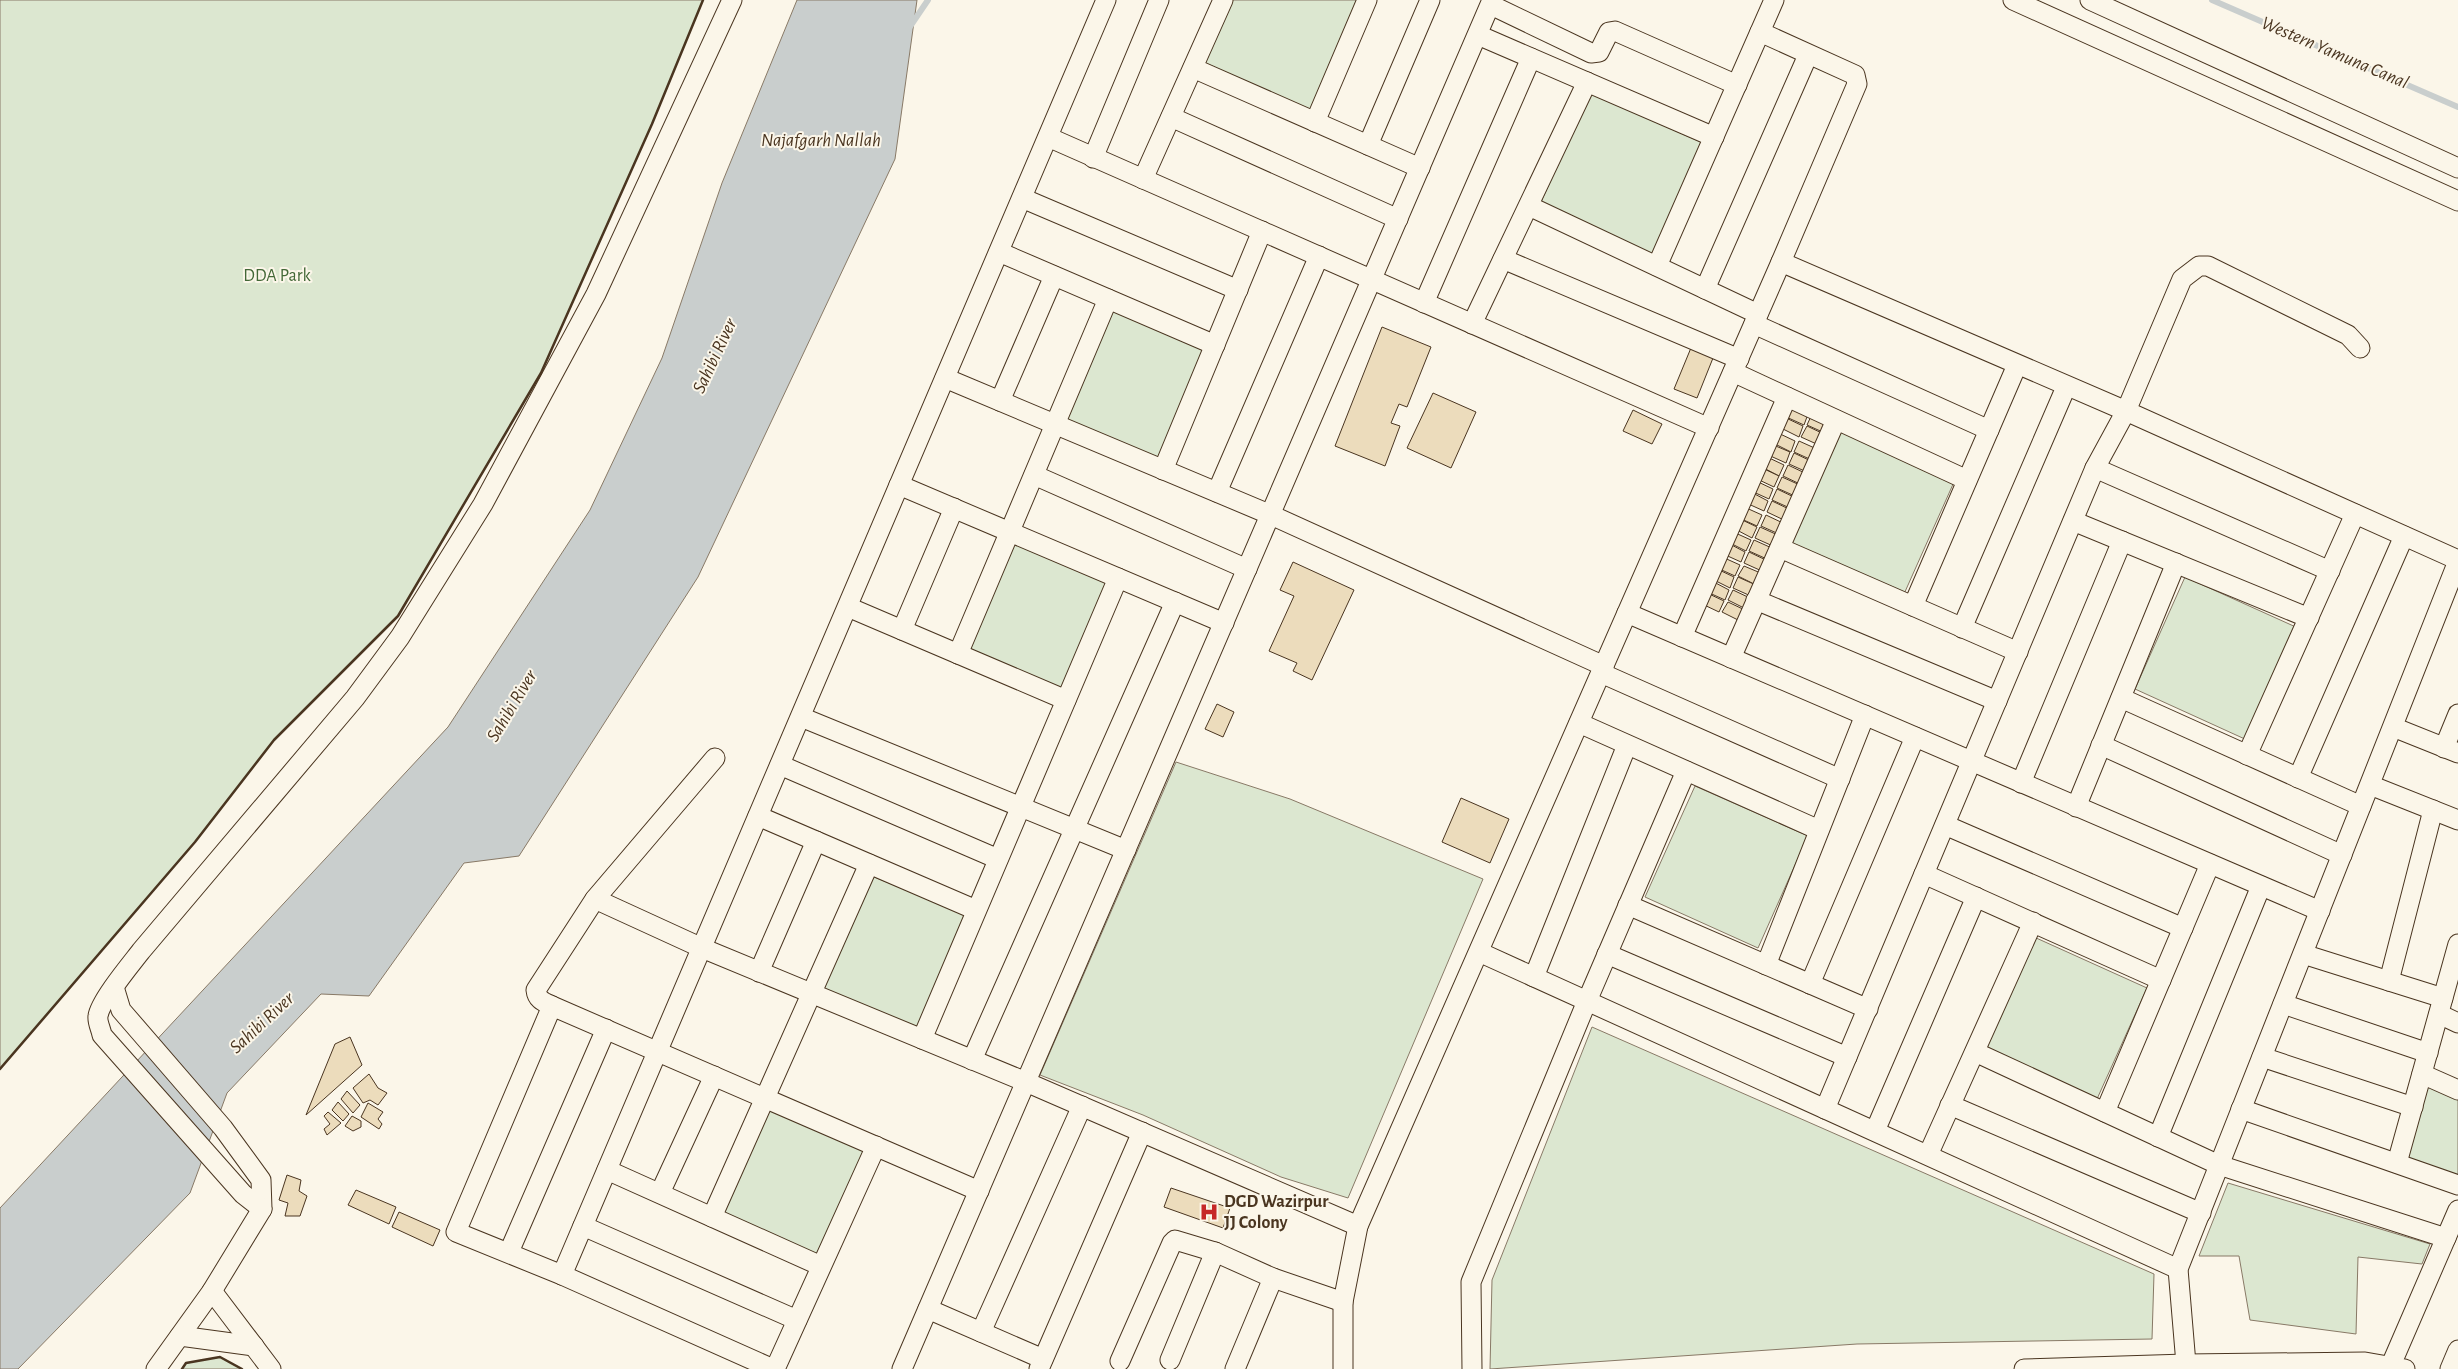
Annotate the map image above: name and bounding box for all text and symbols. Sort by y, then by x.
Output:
water label: Western Yamuna Canal [2259,13,2412,93]
water label: Najafgarh Nallah [761,131,881,150]
park label: DDA Park [243,267,312,285]
water label: Sahibi River [690,315,741,396]
water label: Sahibi River [483,666,541,745]
water label: Sahibi River [226,988,298,1057]
place label: DGD Wazirpur JJ Colony [1224,1193,1329,1232]
hospital icon: DGD Wazirpur JJ Colony [1198,1201,1220,1223]

